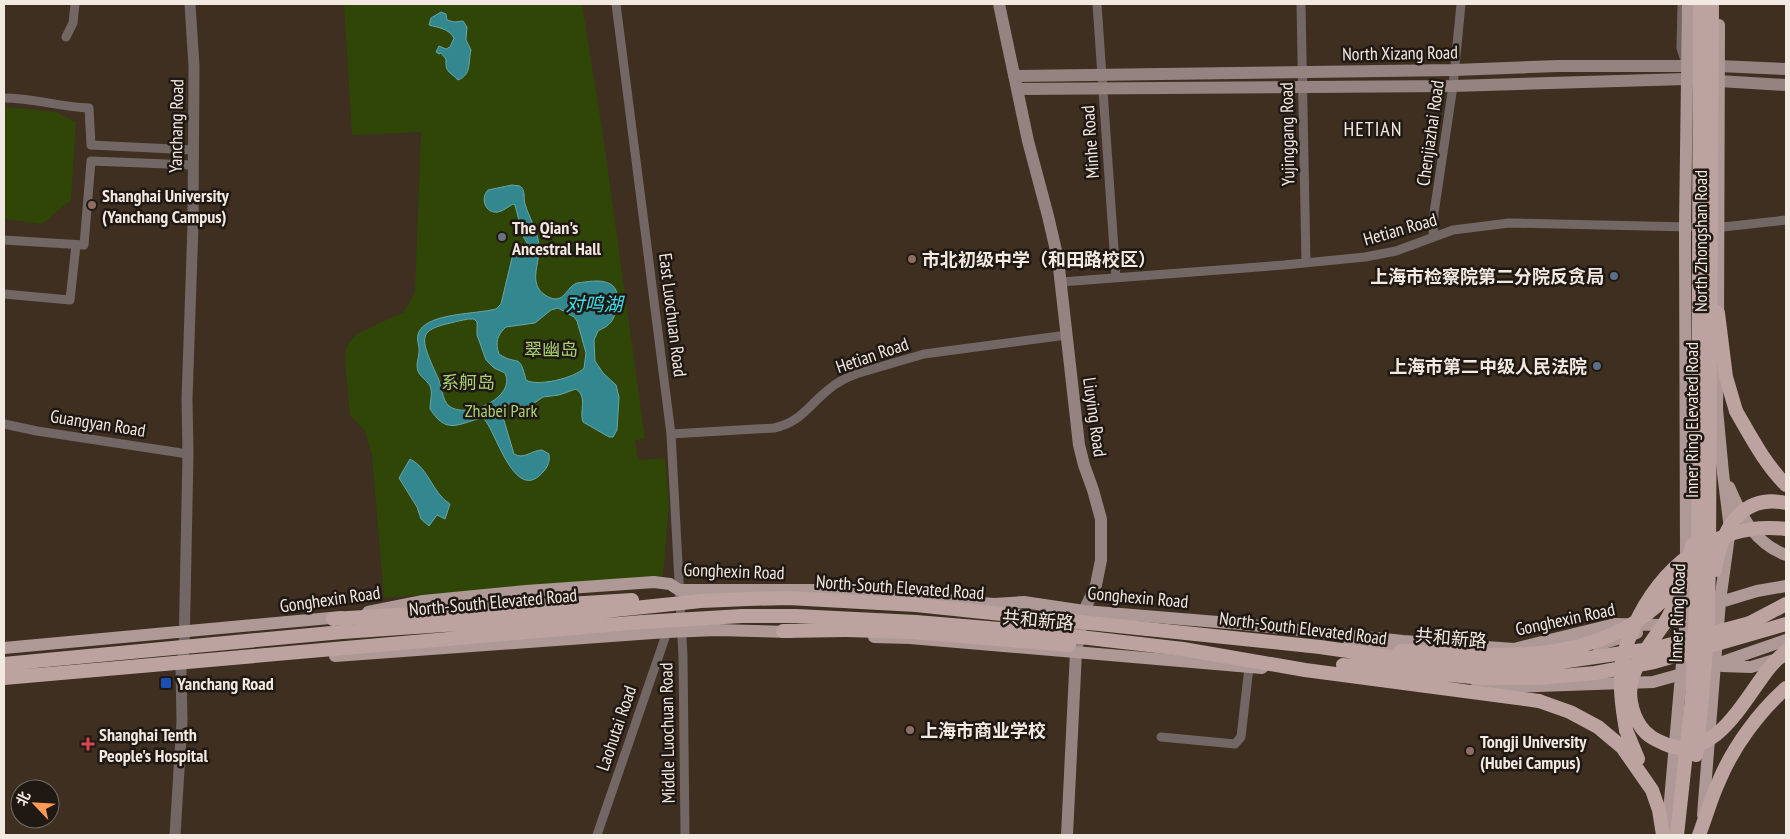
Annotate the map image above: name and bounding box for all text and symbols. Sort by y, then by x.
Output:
street label: North Xizang Road [1342,40,1458,66]
street label: Yanchang Road [164,79,188,173]
street label: Chenjiazhai Road [1411,79,1449,187]
street label: Yujinggang Road [1275,82,1299,186]
street label: Minhe Road [1076,105,1104,179]
district label: HETIAN [1343,116,1403,142]
street label: North Zhongshan Road [1689,170,1712,312]
place label: Shanghai University (Yanchang Campus) [102,184,229,228]
marker: Shanghai University (Yanchang Campus) [86,199,98,211]
street label: Hetian Road [1361,208,1439,250]
place label: The Qian's Ancestral Hall [511,216,602,260]
marker: The Qian's Ancestral Hall [496,231,508,243]
place label: 市北初级中学（和田路校区） [922,248,1156,271]
street label: East Luochuan Road [654,252,692,378]
marker: 市北初级中学（和田路校区） [906,253,918,265]
place label: 上海市检察院第二分院反贪局 [1370,265,1604,288]
marker: 上海市检察院第二分院反贪局 [1608,270,1620,282]
water label: 对鸣湖 [565,292,625,316]
street label: Hetian Road [833,332,911,378]
park label: 翠幽岛 [524,338,578,361]
street label: Inner Ring Elevated Road [1680,342,1703,498]
place label: 上海市第二中级人民法院 [1389,355,1587,378]
marker: 上海市第二中级人民法院 [1591,360,1603,372]
park label: 系舸岛 [441,371,495,394]
street label: Liuying Road [1078,376,1112,458]
park label: Zhabei Park [465,399,537,422]
street label: Guangyan Road [49,404,147,442]
street label: Gonghexin Road [683,558,785,584]
street label: Inner Ring Road [1664,563,1690,663]
street label: North-South Elevated Road [815,570,985,604]
street label: Gonghexin Road [278,581,382,617]
street label: Gonghexin Road [1087,581,1189,613]
street label: North-South Elevated Road [408,583,578,621]
street label: Gonghexin Road [1513,597,1617,641]
street label: 共和新路 [1001,605,1075,635]
street label: North-South Elevated Road [1218,606,1388,650]
street label: 共和新路 [1414,623,1488,653]
street label: Middle Luochuan Road [654,662,680,804]
place label: Yanchang Road [176,672,274,695]
marker: Yanchang Road [159,676,173,690]
street label: Laohutai Road [591,682,641,774]
place label: 上海市商业学校 [920,719,1046,742]
place label: Shanghai Tenth People's Hospital [99,723,209,767]
marker: 上海市商业学校 [904,724,916,736]
place label: Tongji University (Hubei Campus) [1480,730,1587,774]
marker: Shanghai Tenth People's Hospital [81,737,95,751]
marker: Tongji University (Hubei Campus) [1464,745,1476,757]
north arrow [10,779,60,829]
text: 北 [12,788,34,809]

